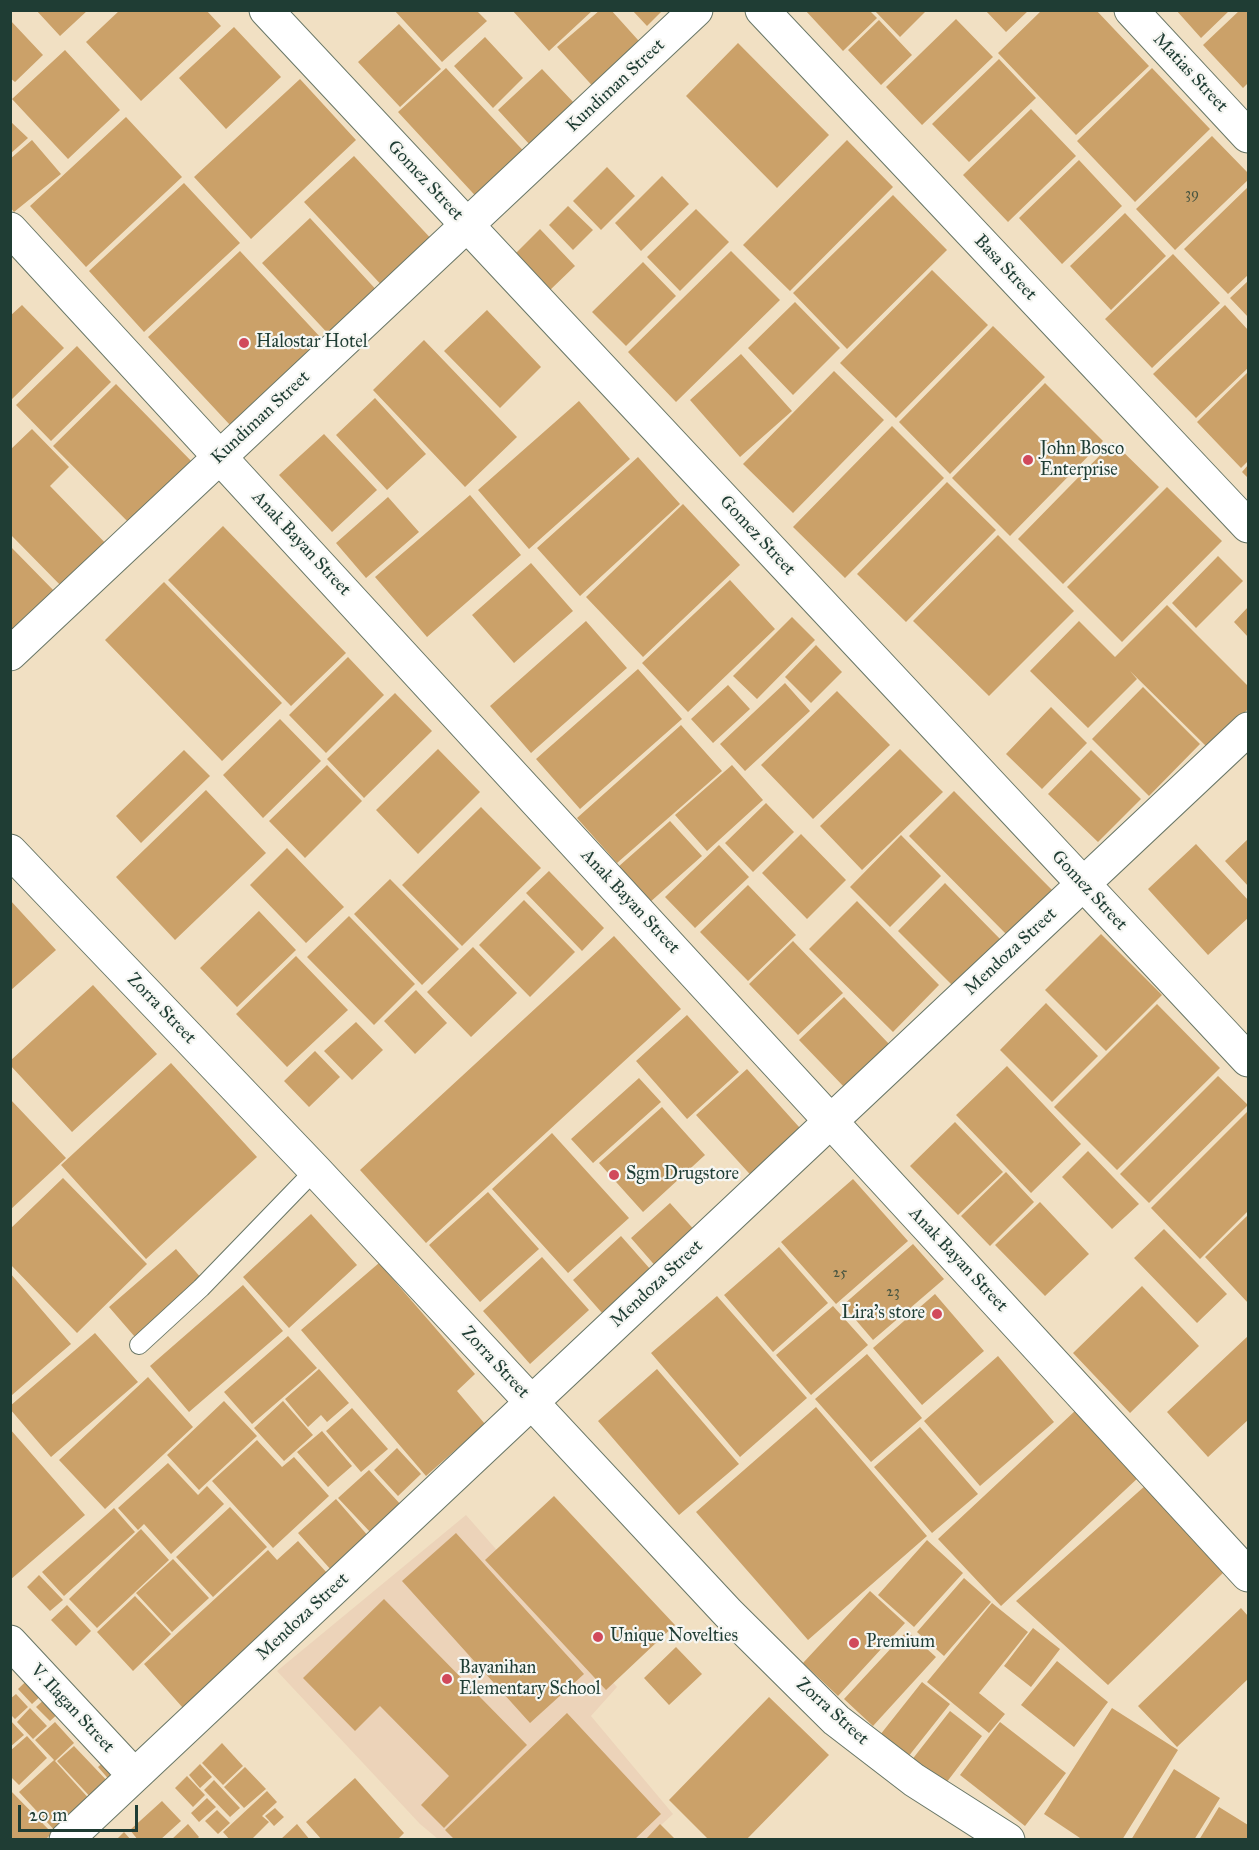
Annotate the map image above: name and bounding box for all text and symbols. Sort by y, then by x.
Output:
street label: Matias Street [1148,29,1232,117]
street label: Kundiman Street [562,35,670,137]
street label: Gomez Street [382,136,468,226]
house number: 39 [1185,185,1199,203]
street label: Basa Street [969,231,1041,305]
place label: Halostar Hotel [256,332,368,354]
marker: Halostar Hotel [237,336,251,350]
street label: Kundiman Street [207,367,315,469]
place label: John Bosco Enterprise [1040,439,1124,482]
marker: John Bosco Enterprise [1021,453,1035,467]
street label: Anak Bayan Street [247,487,355,601]
street label: Gomez Street [714,491,800,581]
street label: Anak Bayan Street [576,845,684,959]
street label: Gomez Street [1046,846,1132,936]
street label: Mendoza Street [960,904,1062,1000]
street label: Zorra Street [122,969,200,1049]
place label: Sgm Drugstore [626,1164,739,1186]
marker: Sgm Drugstore [607,1168,621,1182]
street label: Anak Bayan Street [904,1203,1012,1317]
street label: Mendoza Street [606,1236,708,1332]
house number: 25 [833,1264,847,1282]
house number: 23 [886,1283,900,1301]
place label: Lira's store [841,1303,925,1325]
marker: Lira's store [930,1307,944,1321]
street label: Zorra Street [456,1323,534,1403]
street label: Mendoza Street [252,1569,354,1665]
place label: Unique Novelties [610,1626,738,1648]
marker: Unique Novelties [591,1630,605,1644]
place label: Premium [866,1632,935,1654]
marker: Premium [847,1636,861,1650]
place label: Bayanihan Elementary School [459,1658,601,1700]
street label: V. Ilagan Street [25,1660,119,1758]
marker: Bayanihan Elementary School [440,1672,454,1686]
street label: Zorra Street [791,1674,873,1750]
scale bar [21,1793,141,1831]
text: 20 m [29,1804,67,1826]

